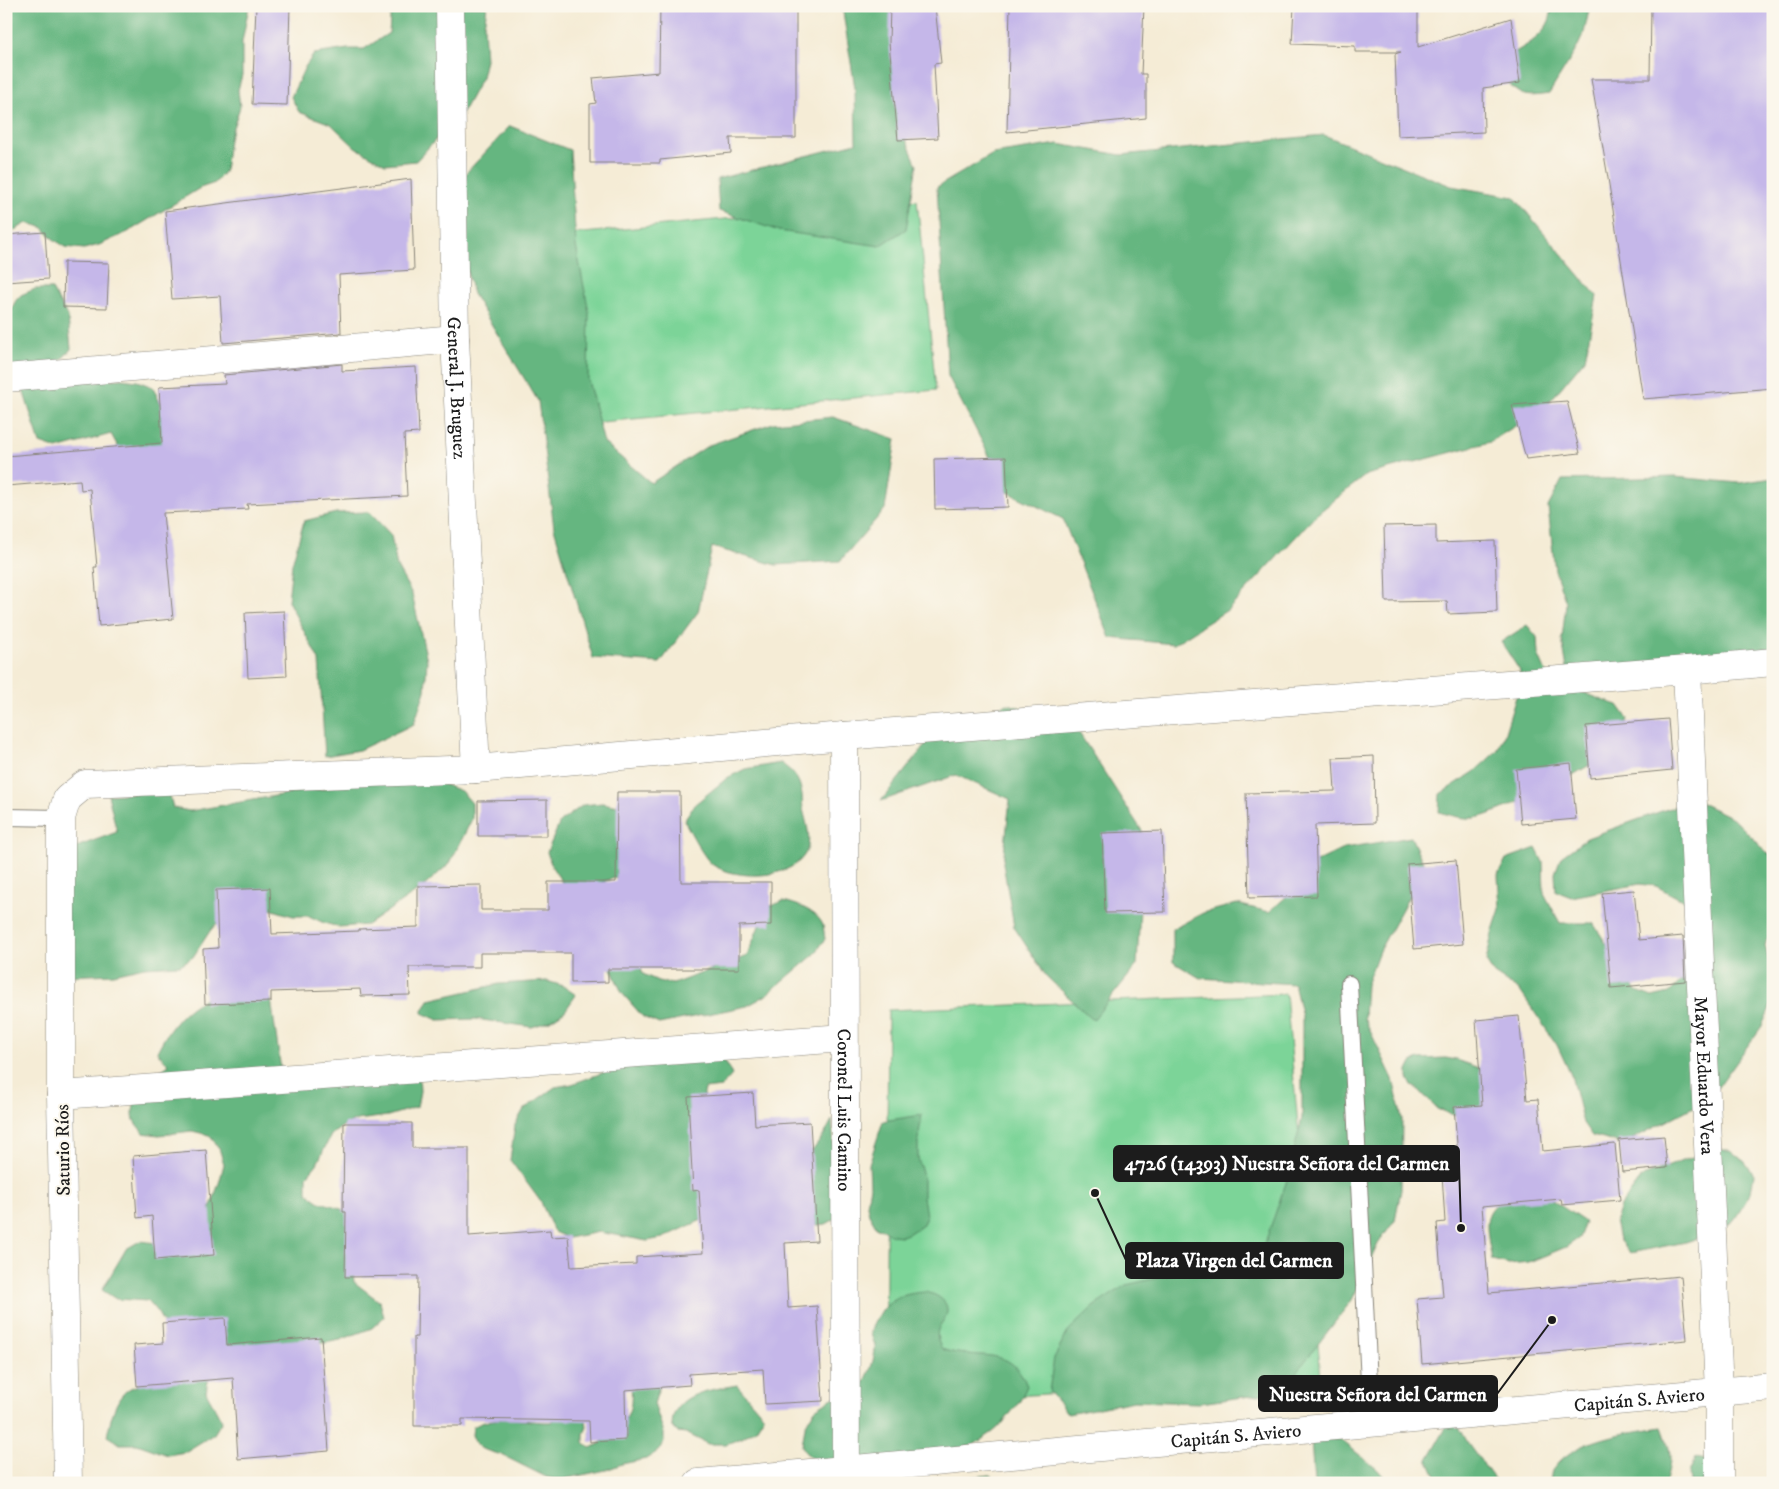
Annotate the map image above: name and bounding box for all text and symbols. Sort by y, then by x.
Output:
street label: General J. Bruguez [442,317,471,460]
street label: Mayor Eduardo Vera [1688,996,1718,1155]
street label: Coronel Luis Camino [832,1028,855,1192]
street label: Saturio Ríos [51,1104,76,1196]
callout: 4726 (14393) Nuestra Señora del Carmen [1114,1146,1459,1181]
text: 4726 (14393) Nuestra Señora del Carmen [1124,1152,1450,1177]
callout: Plaza Virgen del Carmen [1126,1243,1343,1278]
text: Plaza Virgen del Carmen [1136,1249,1333,1274]
callout: Nuestra Señora del Carmen [1259,1376,1497,1411]
text: Nuestra Señora del Carmen [1269,1383,1487,1408]
street label: Capitán S. Aviero [1573,1383,1706,1418]
street label: Capitán S. Aviero [1170,1419,1302,1454]

